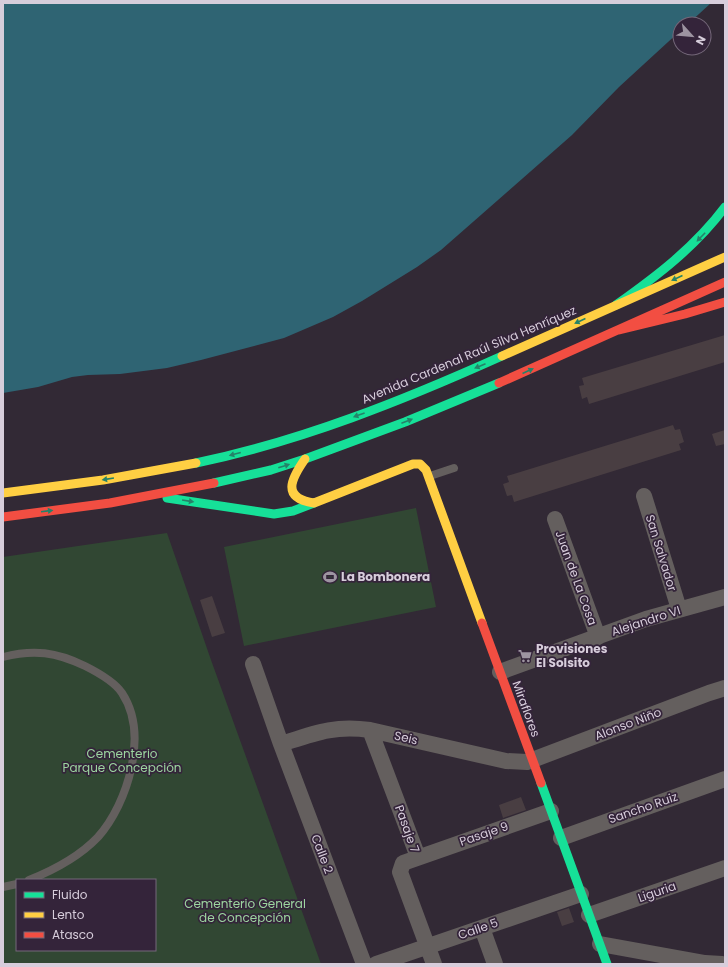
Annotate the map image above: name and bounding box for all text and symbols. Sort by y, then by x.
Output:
north arrow [672,16,712,56]
text: N [692,33,710,48]
one-way arrow [696,232,706,242]
one-way arrow [671,275,682,281]
street label: Avenida Cardenal Raúl Silva Henríquez [359,301,579,408]
one-way arrow [574,318,586,324]
one-way arrow [474,363,486,370]
one-way arrow [523,368,534,374]
one-way arrow [353,412,365,418]
one-way arrow [402,417,414,423]
one-way arrow [229,451,241,457]
one-way arrow [278,463,290,469]
one-way arrow [102,477,114,483]
one-way arrow [182,498,194,504]
one-way arrow [41,508,53,515]
street label: San Salvador [642,512,681,594]
street label: Juan de La Cosa [551,528,601,628]
place label: La Bombonera [341,568,430,585]
sports icon: La Bombonera [322,569,338,585]
street label: Alejandro VI [609,601,683,640]
place label: Provisiones El Solsito [536,640,608,671]
supermarket icon: Provisiones El Solsito [517,648,533,664]
street label: Miraflores [508,678,544,739]
street label: Alonso Niño [592,703,664,744]
street label: Seis [393,727,420,748]
park label: Cementerio Parque Concepción [62,745,182,776]
street label: Sancho Ruiz [606,788,680,827]
street label: Pasaje 7 [391,803,424,855]
street label: Pasaje 9 [457,817,511,850]
street label: Calle 2 [307,832,338,876]
street label: Liguria [635,877,678,906]
legend [16,879,156,951]
text: Fluido [52,886,88,903]
park label: Cementerio General de Concepción [184,895,306,926]
text: Lento [52,906,85,923]
street label: Calle 5 [455,914,500,943]
text: Atasco [52,926,94,943]

